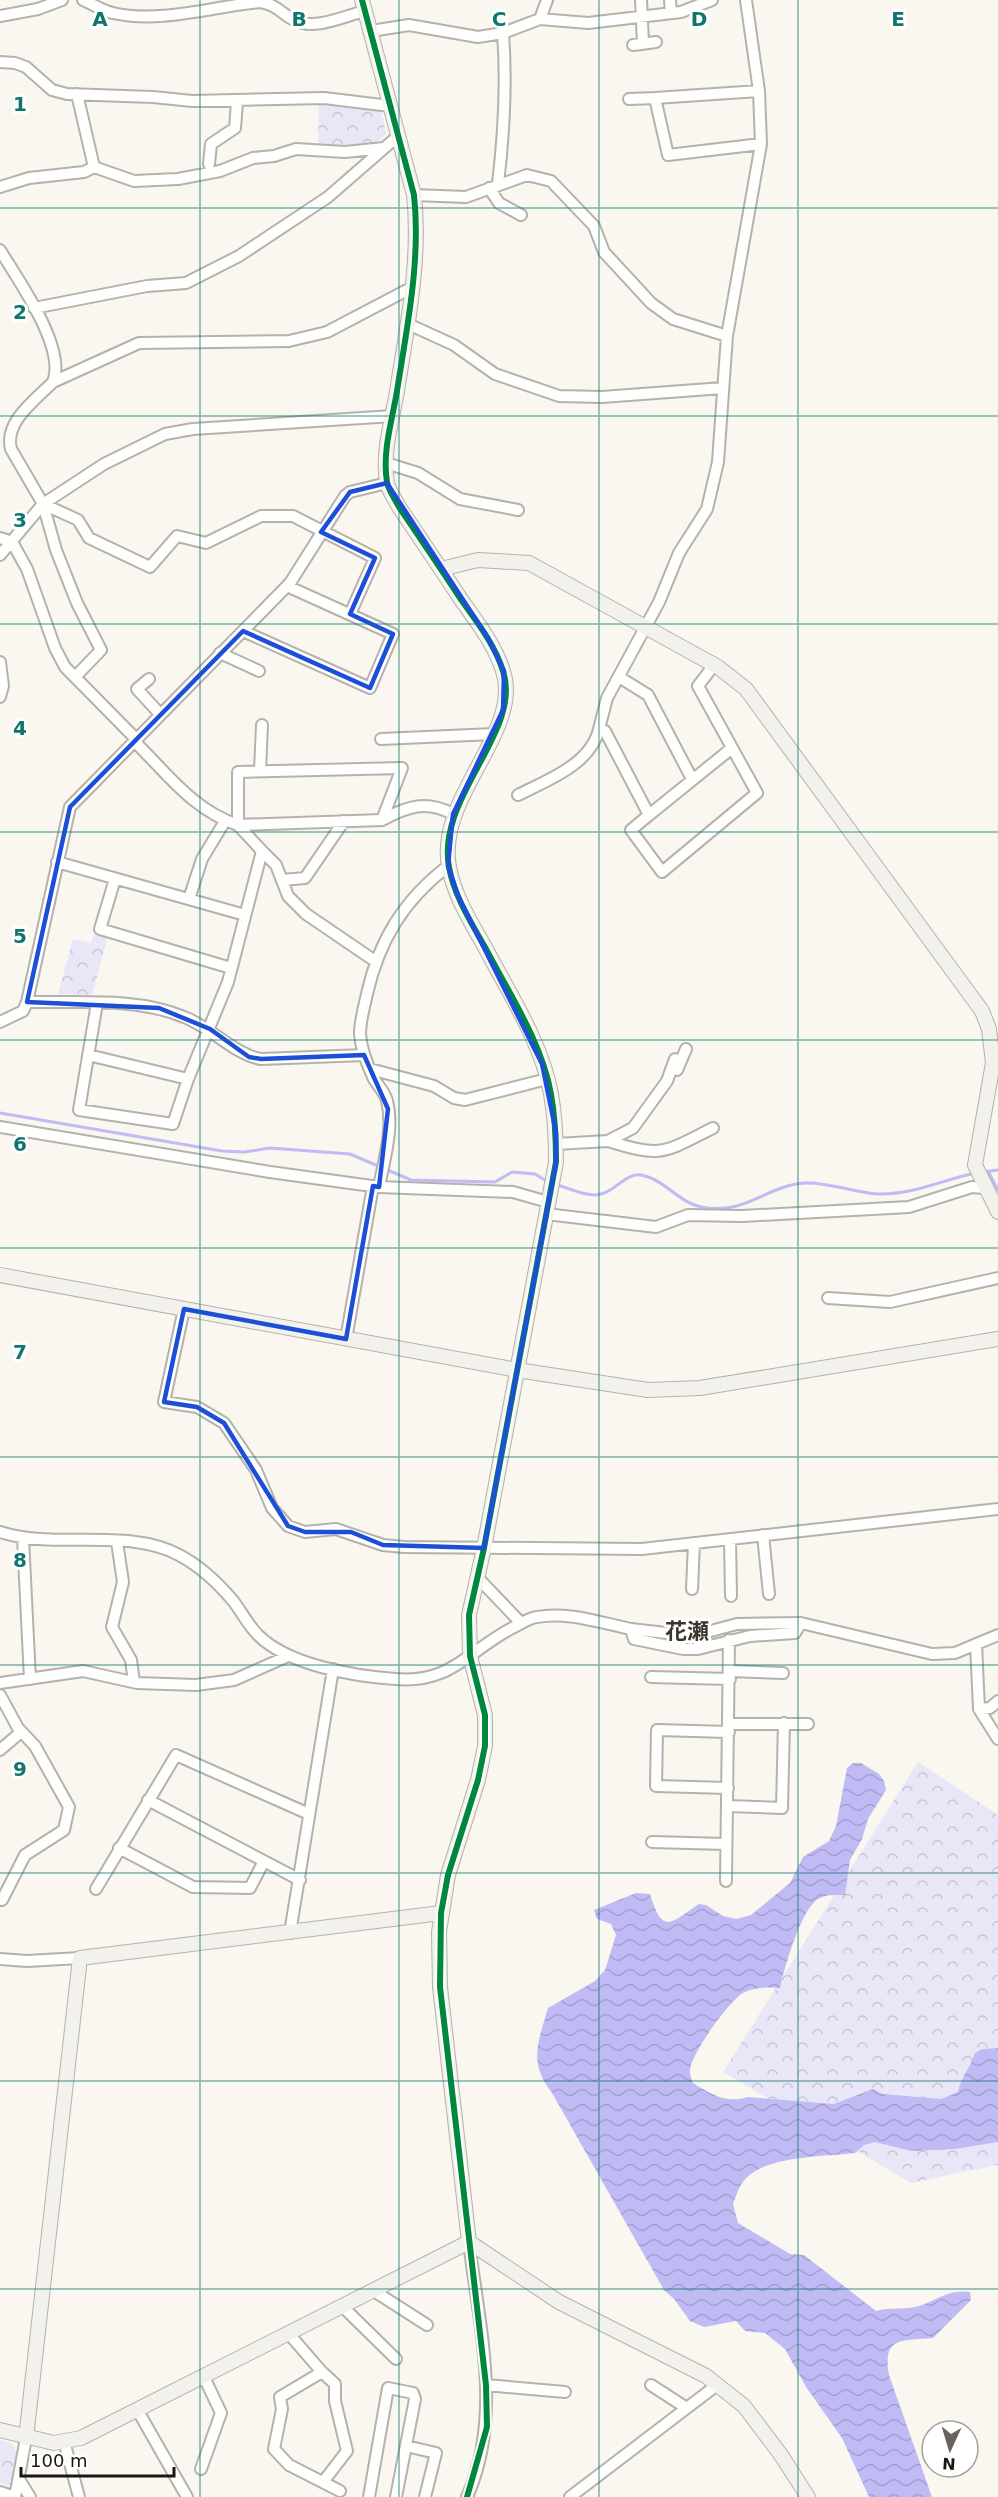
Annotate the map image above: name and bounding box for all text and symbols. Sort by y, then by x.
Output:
text: A [92,7,108,31]
text: B [291,7,307,31]
text: C [492,7,506,31]
text: D [691,7,707,31]
text: E [891,7,905,31]
text: 1 [13,92,27,116]
text: 2 [13,300,27,324]
text: 3 [13,508,27,532]
text: 4 [13,716,27,740]
text: 5 [13,924,27,948]
text: 6 [13,1132,27,1156]
text: 7 [13,1340,27,1364]
text: 8 [13,1548,27,1572]
district label: 花瀬 [665,1619,709,1644]
text: 9 [13,1757,27,1781]
north arrow [920,2419,980,2479]
scale bar [21,2440,174,2478]
text: 100 m [30,2450,88,2471]
text: N [942,2454,956,2473]

